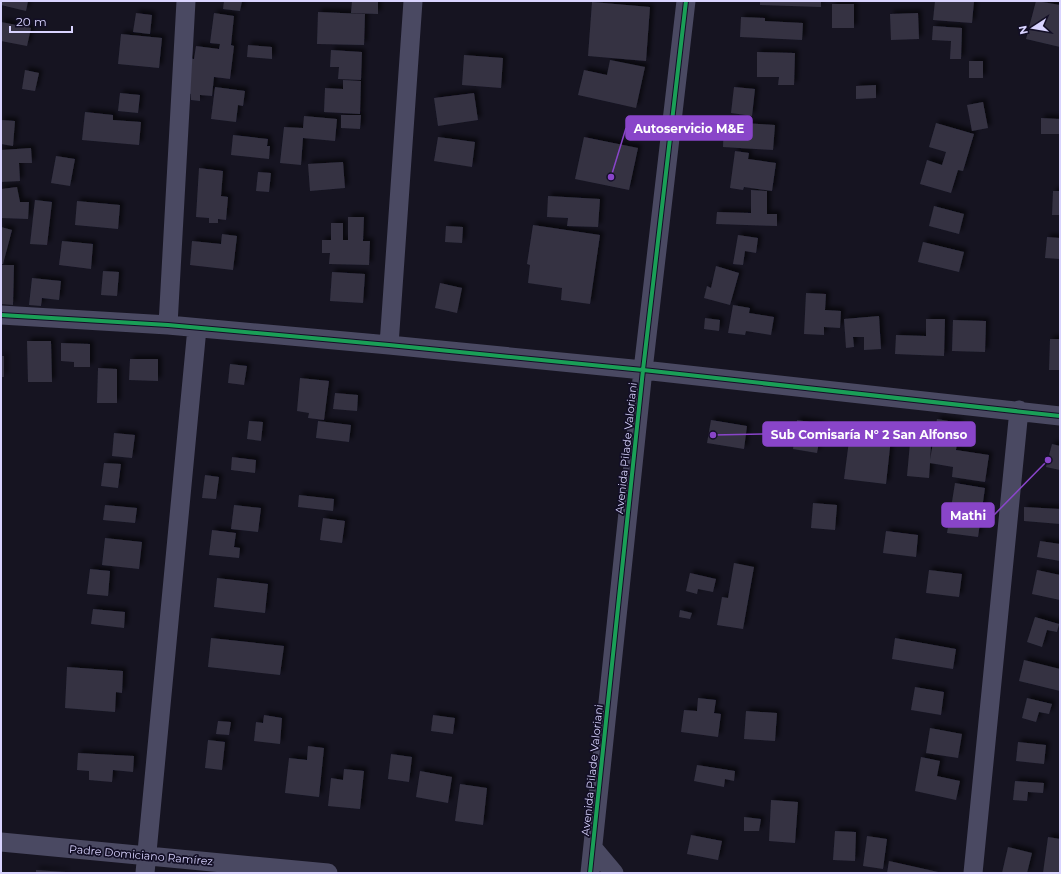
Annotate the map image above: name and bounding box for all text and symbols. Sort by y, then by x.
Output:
scale bar [10,8,72,34]
north arrow [1013,8,1053,48]
text: 20 m [16,14,47,29]
text: N [1015,24,1031,36]
callout: Autoservicio M&E [626,116,752,140]
text: Autoservicio M&E [633,121,744,136]
street label: Avenida Pilade Valoriani [612,382,640,514]
callout: Sub Comisaría N° 2 San Alfonso [763,422,975,446]
text: Sub Comisaría N° 2 San Alfonso [771,427,967,442]
callout: Mathi [942,503,994,527]
text: Mathi [950,508,986,523]
street label: Avenida Pilade Valoriani [578,704,606,836]
street label: Padre Domiciano Ramírez [68,842,214,868]

